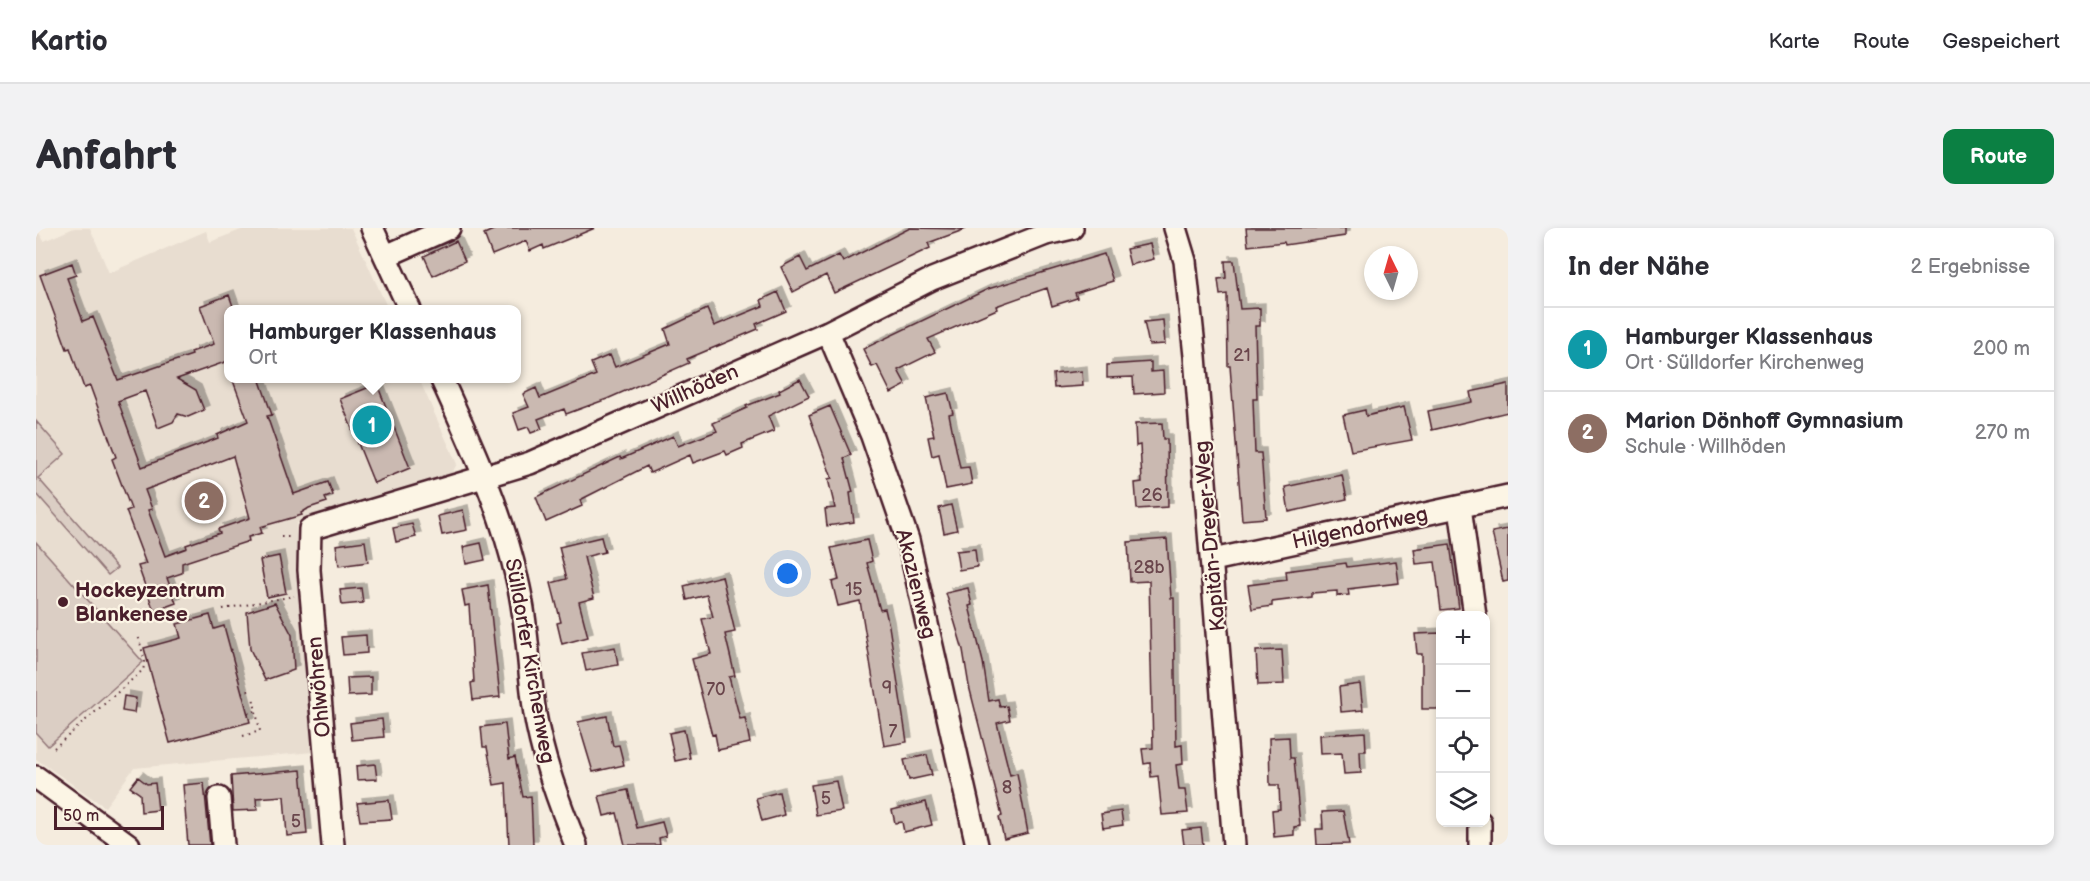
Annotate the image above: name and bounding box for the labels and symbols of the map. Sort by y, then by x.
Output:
north arrow [1364,246,1418,300]
house number: 21 [1233,345,1251,366]
street label: Willhöden [648,359,742,419]
pin: 1 [352,402,392,448]
street label: Kapitän-Dreyer-Weg [1189,440,1231,632]
pin: 2 [184,478,224,524]
house number: 26 [1141,485,1163,506]
street label: Hilgendorfweg [1290,501,1430,555]
street label: Akazienweg [890,527,942,641]
street label: Sülldorfer Kirchenweg [500,557,560,765]
house number: 28b [1133,557,1165,578]
your location [773,559,802,588]
place label: Hockeyzentrum Blankenese [75,578,225,627]
house number: 15 [845,579,863,600]
marker: Hockeyzentrum Blankenese [56,595,70,609]
street label: Ohlwöhren [302,636,336,738]
house number: 9 [882,678,892,699]
house number: 70 [706,679,726,700]
house number: 7 [889,721,898,742]
house number: 8 [1002,777,1012,798]
house number: 5 [821,788,831,809]
scale bar [54,803,164,830]
house number: 5 [291,811,301,832]

